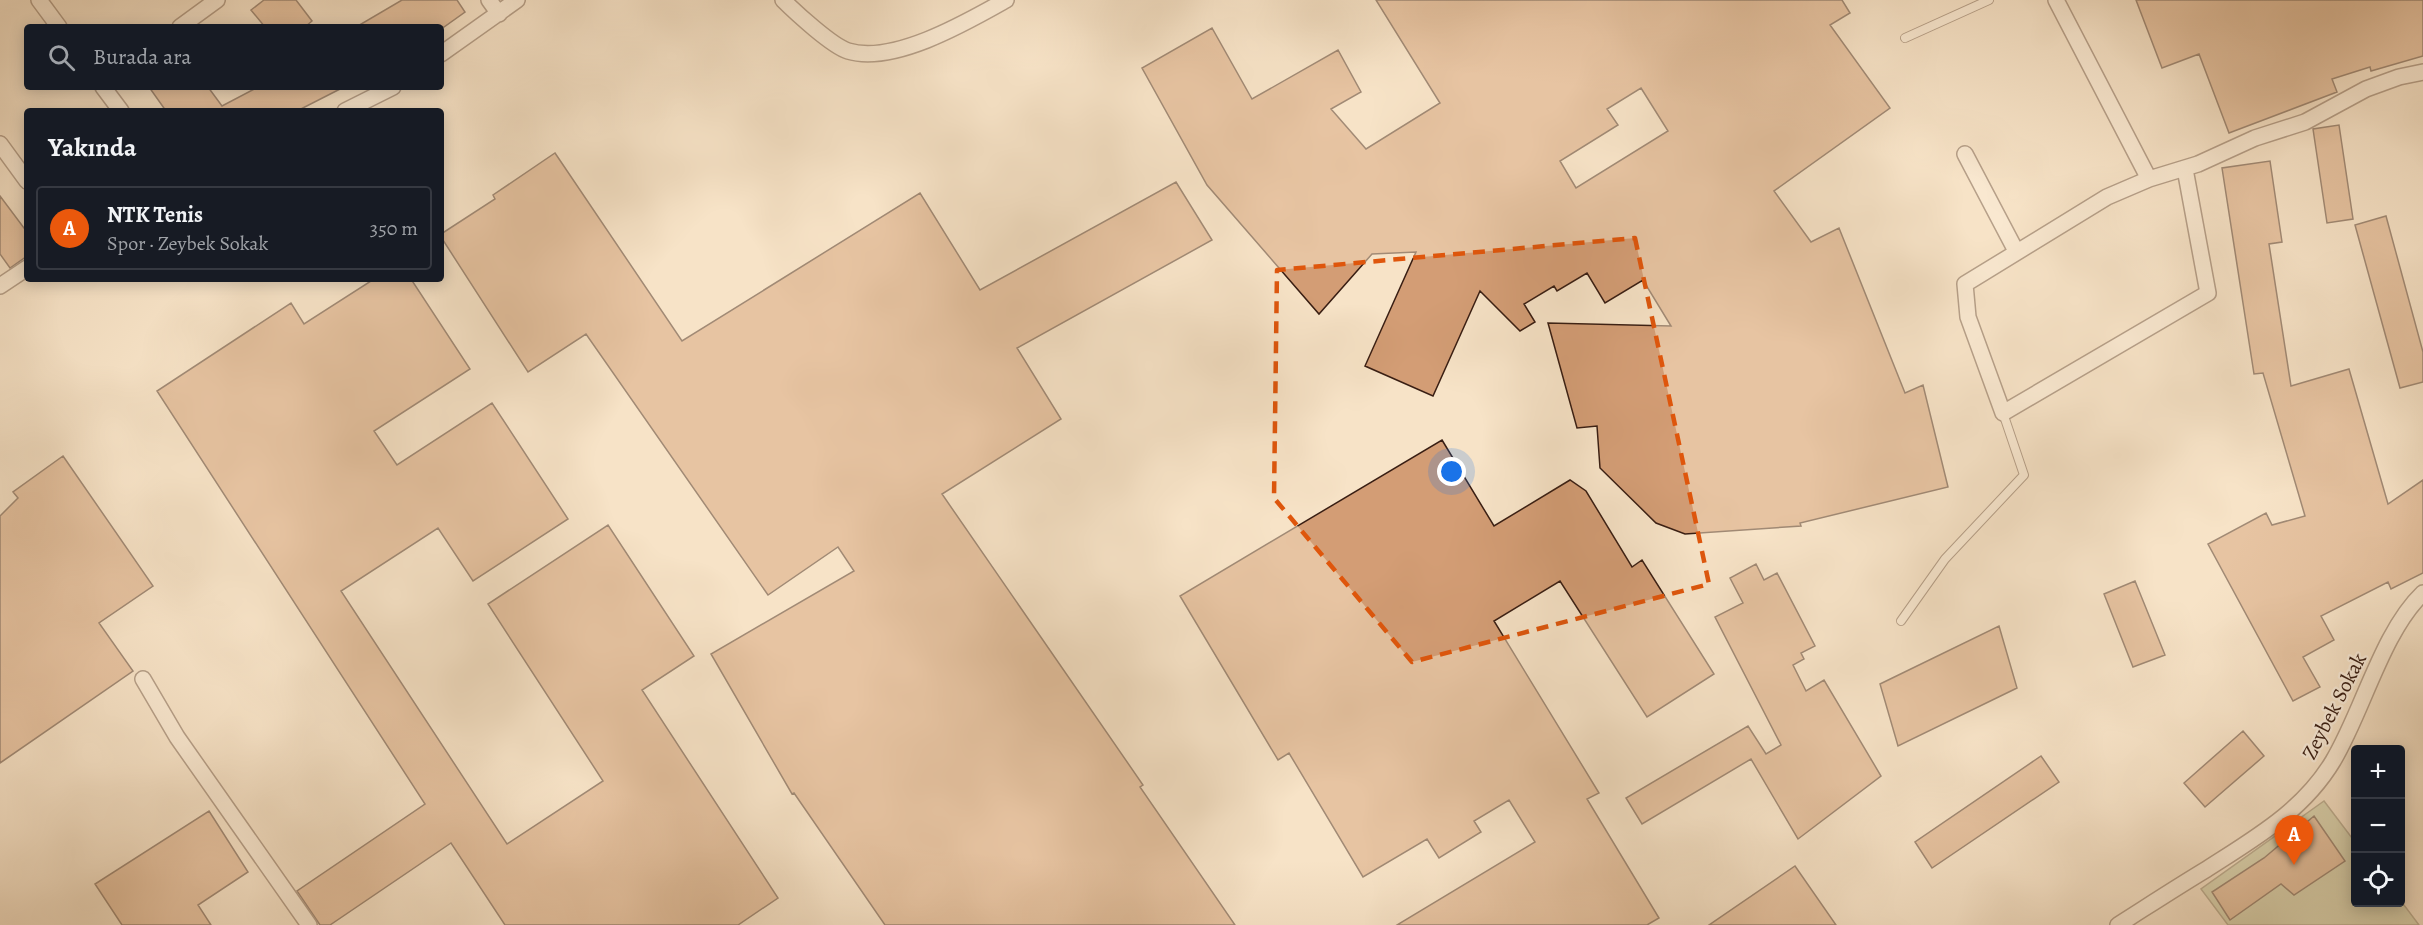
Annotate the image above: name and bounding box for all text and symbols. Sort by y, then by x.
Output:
search box [24,24,444,90]
icon: search [45,41,78,74]
text: Burada ara [93,42,192,72]
text: Yakında [48,130,137,165]
text: NTK Tenis [107,200,203,230]
text: A [63,215,76,242]
text: 350 m [370,215,418,242]
text: Spor · Zeybek Sokak [107,230,268,257]
your location [1437,457,1466,486]
street label: Zeybek Sokak [2295,647,2373,764]
map controls [2351,745,2405,907]
button: + [2351,745,2405,799]
button: − [2351,799,2405,853]
pin: A [2274,816,2314,865]
button: locate [2351,853,2405,907]

